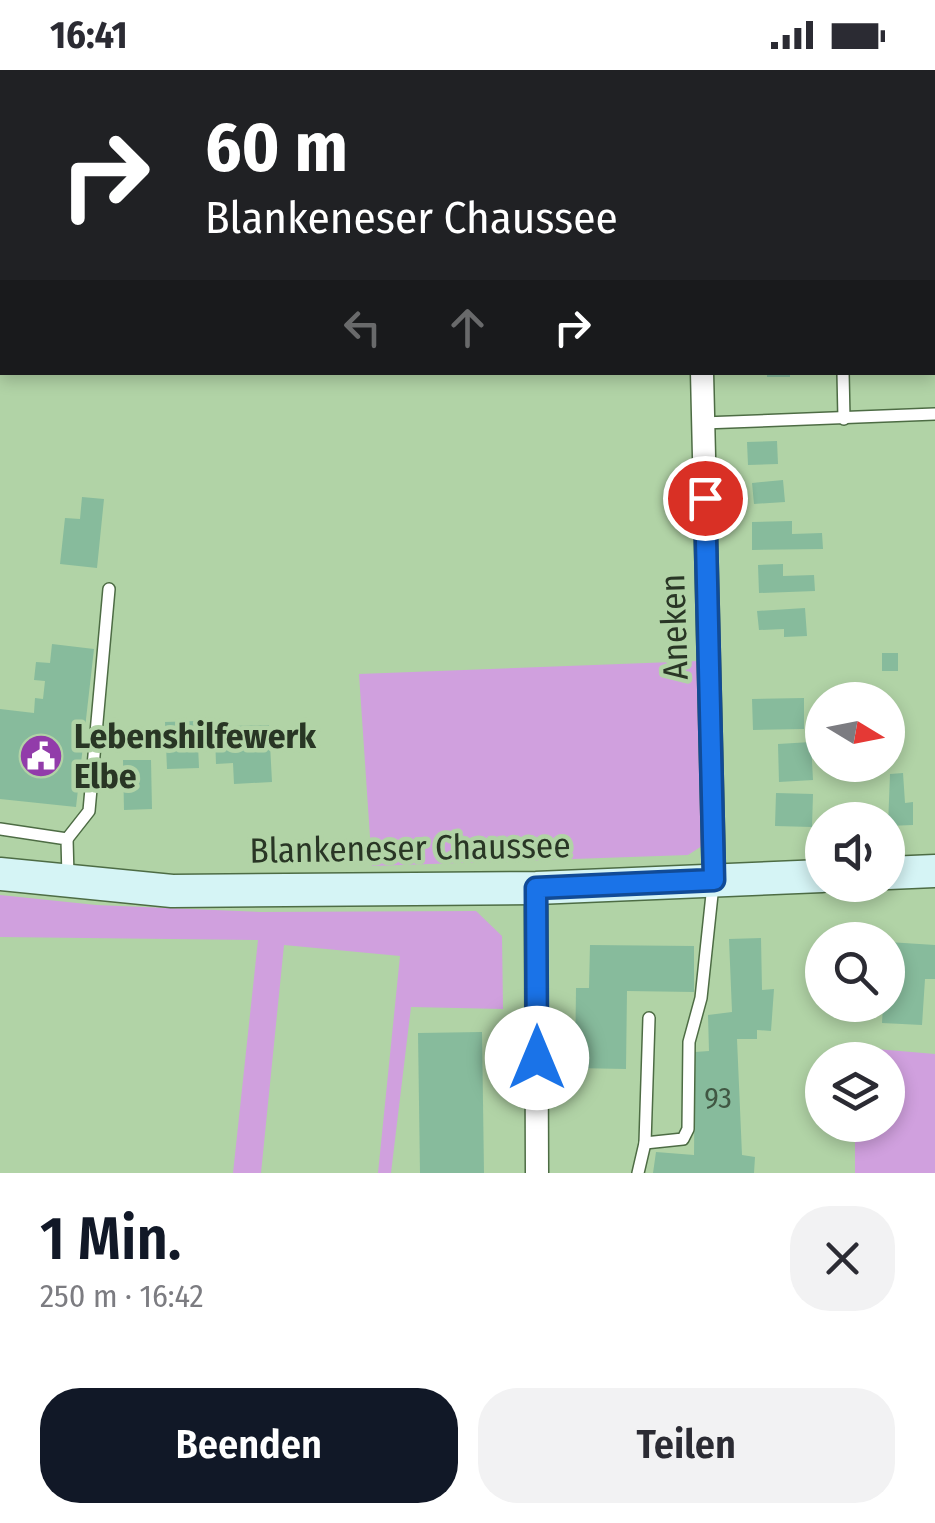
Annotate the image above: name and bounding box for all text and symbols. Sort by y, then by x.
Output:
text: 16:41 [50,12,128,58]
text: 60 m [205,106,348,190]
icon: right [40,110,170,240]
text: Blankeneser Chaussee [205,191,618,245]
icon: left [335,300,390,355]
icon: ahead [440,300,495,355]
icon: right [545,300,600,355]
pin [663,456,748,541]
icon: arrive [678,471,733,526]
street label: Aneken [651,573,697,681]
north arrow [805,682,905,782]
map controls [805,682,905,1142]
place label: Lebenshilfewerk Elbe [74,715,317,797]
public building icon: Lebenshilfewerk Elbe [18,733,64,779]
button: sound [805,802,905,902]
street label: Blankeneser Chaussee [249,824,571,872]
button: search [805,922,905,1022]
position arrow [485,1006,589,1110]
button: layers [805,1042,905,1142]
house number: 93 [704,1080,732,1116]
text: 1 Min. [40,1203,181,1275]
button: close [790,1206,895,1311]
text: 250 m · 16:42 [40,1277,204,1315]
button: Beenden [40,1388,458,1503]
button: Teilen [478,1388,895,1503]

